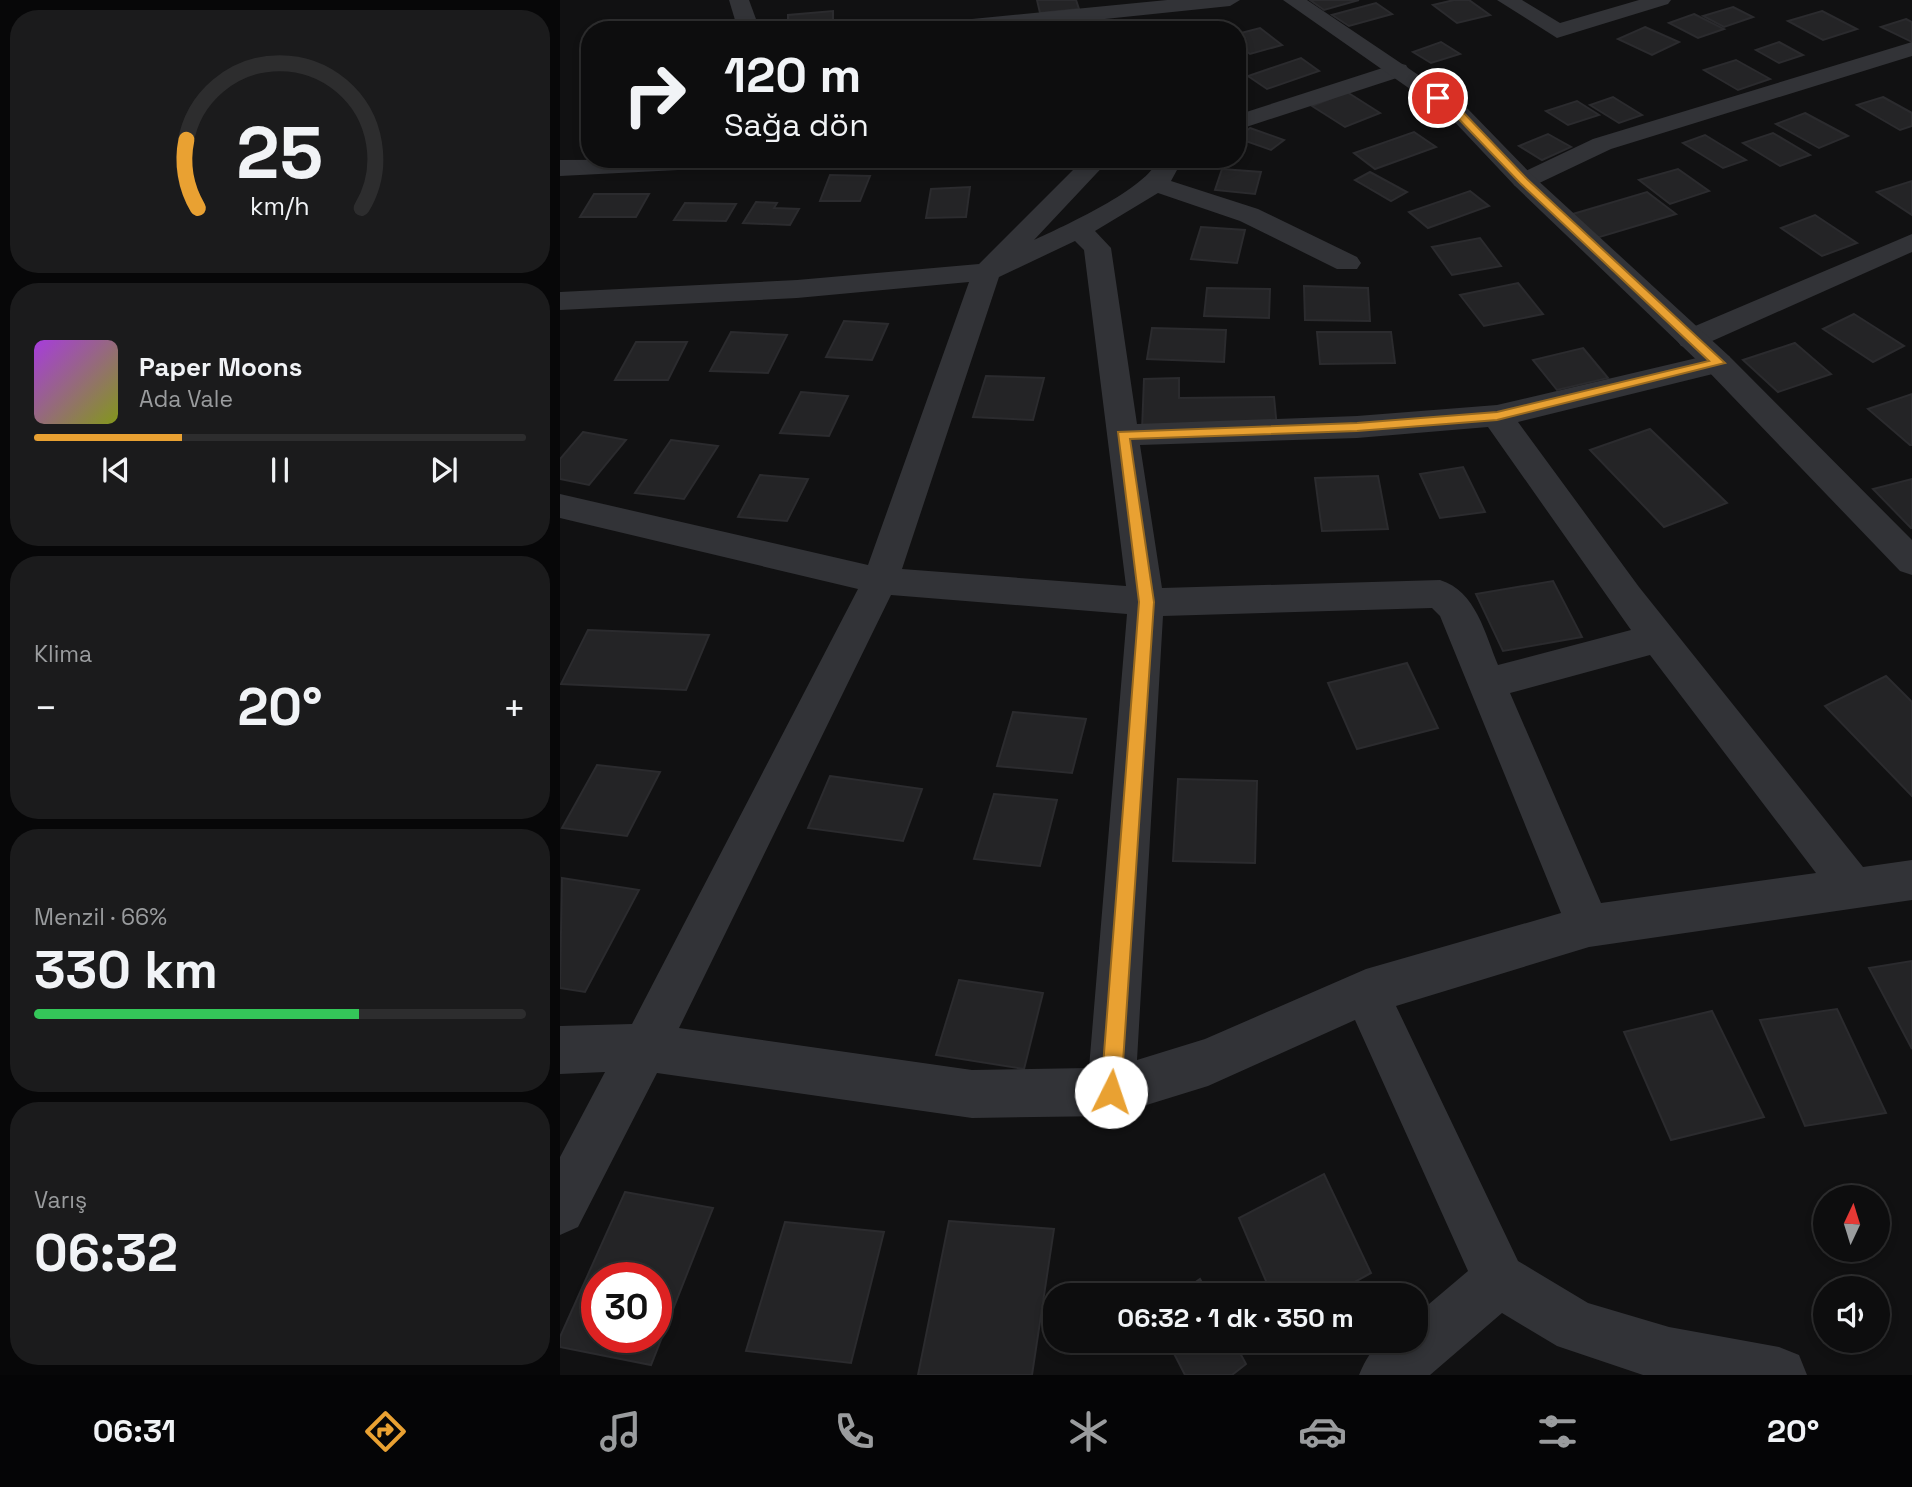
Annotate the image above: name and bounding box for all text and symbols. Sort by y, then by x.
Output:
text: 120 m [724,44,861,106]
icon: right [609,49,700,140]
pin [1408,68,1468,128]
icon: arrive [1419,79,1457,117]
text: Sağa dön [724,105,869,145]
text: 25 [237,106,323,199]
text: km/h [250,189,310,221]
text: Paper Moons [139,350,302,384]
text: Ada Vale [139,384,233,414]
icon: previous [97,451,135,489]
icon: pause [261,451,299,489]
icon: next [425,451,463,489]
text: Klima [34,639,92,669]
text: 20° [237,674,323,740]
text: − [34,684,58,732]
text: + [502,684,526,732]
text: Menzil · 66% [34,902,167,932]
text: 330 km [34,937,218,1003]
position arrow [1074,1055,1148,1129]
text: Varış [34,1185,87,1215]
north arrow [1813,1185,1890,1262]
map controls [1813,1185,1890,1353]
text: 06:32 [34,1220,178,1286]
speed limit sign: 30 [581,1262,672,1353]
button: sound [1813,1276,1890,1353]
text: 06:32 · 1 dk · 350 m [1117,1301,1354,1335]
icon: directions [361,1407,410,1456]
icon: music [596,1407,645,1456]
icon: phone [830,1407,879,1456]
icon: climate [1064,1407,1113,1456]
icon: car [1298,1407,1347,1456]
icon: filters [1533,1407,1582,1456]
text: 06:31 [93,1411,176,1451]
text: 20° [1767,1411,1819,1451]

